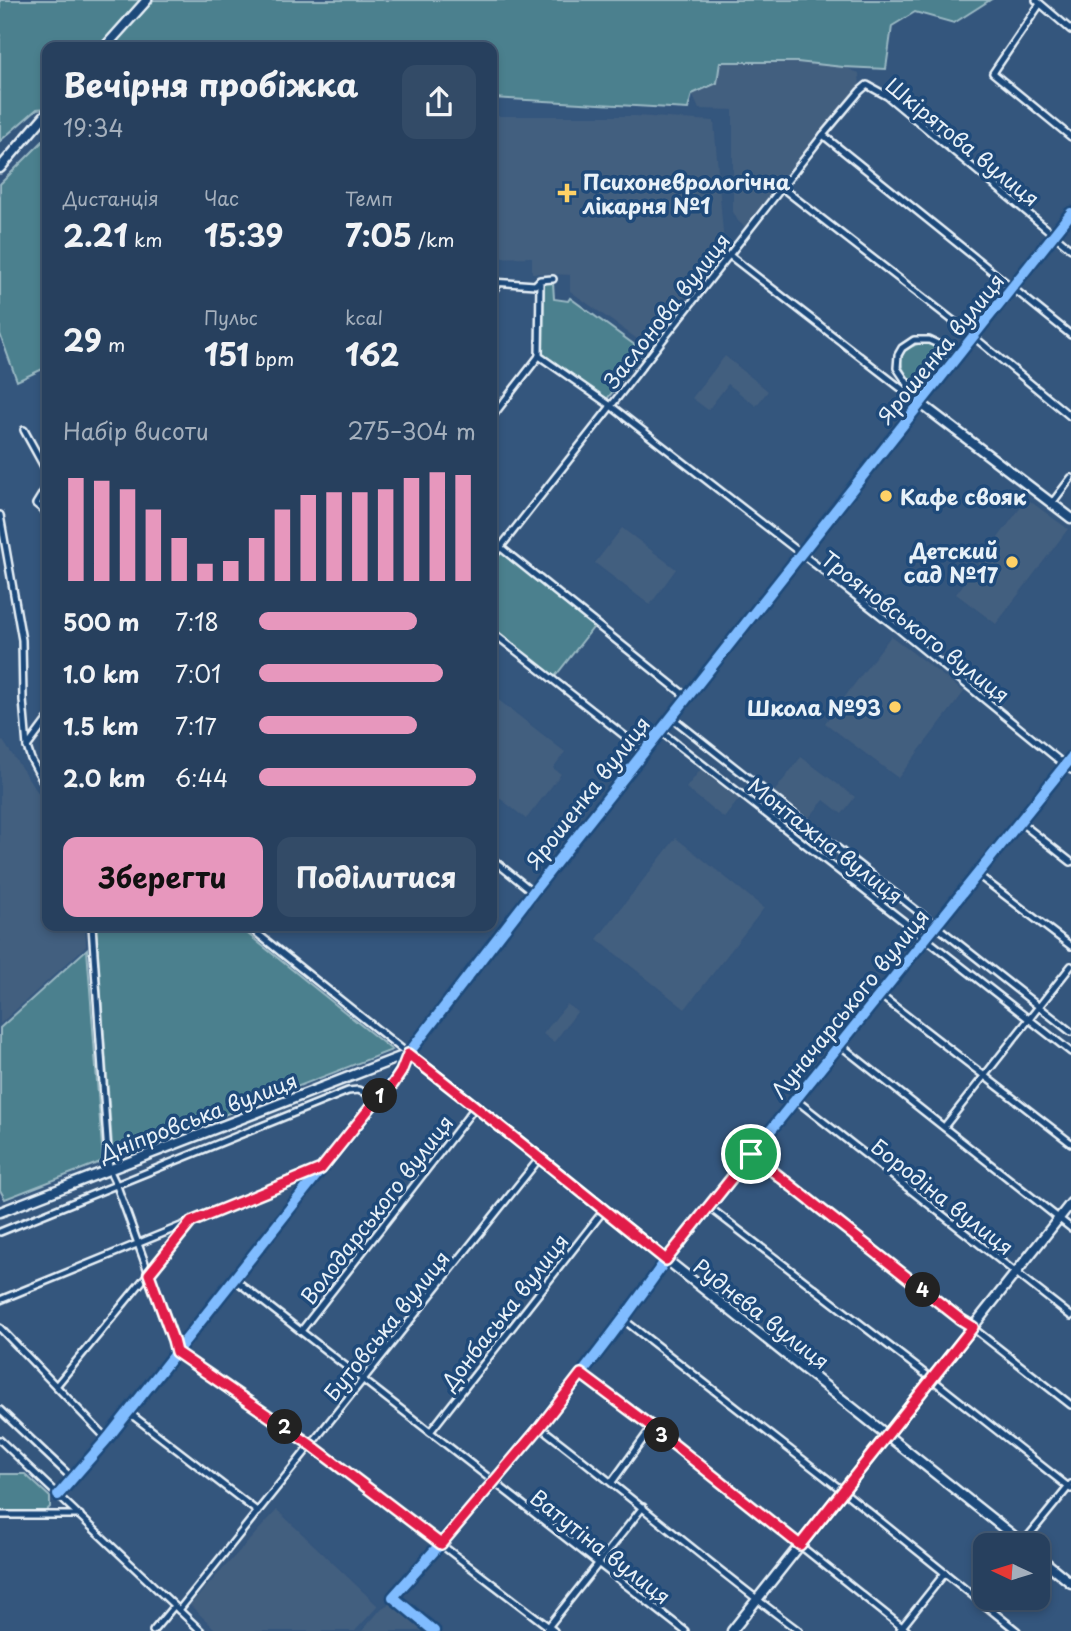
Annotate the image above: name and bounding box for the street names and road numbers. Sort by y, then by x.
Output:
street label: Шкірятова вулиця [879,69,1047,213]
street label: Заслонова вулиця [595,225,737,395]
street label: Ярошенка вулиця [869,265,1011,431]
street label: Трояновського вулиця [815,542,1017,710]
street label: Ярошенка вулиця [517,709,657,875]
street label: Монтажна вулиця [742,769,910,911]
street label: Луначарського вулиця [762,901,936,1105]
street label: Дніпровська вулиця [93,1063,302,1169]
street label: Володарського вулиця [292,1107,460,1311]
street label: Бородіна вулиця [865,1130,1021,1262]
street label: Донбаська вулиця [432,1226,575,1397]
street label: Бутовська вулиця [315,1243,457,1407]
street label: Руднєва вулиця [687,1250,837,1376]
street label: Ватутіна вулиця [524,1481,678,1611]

